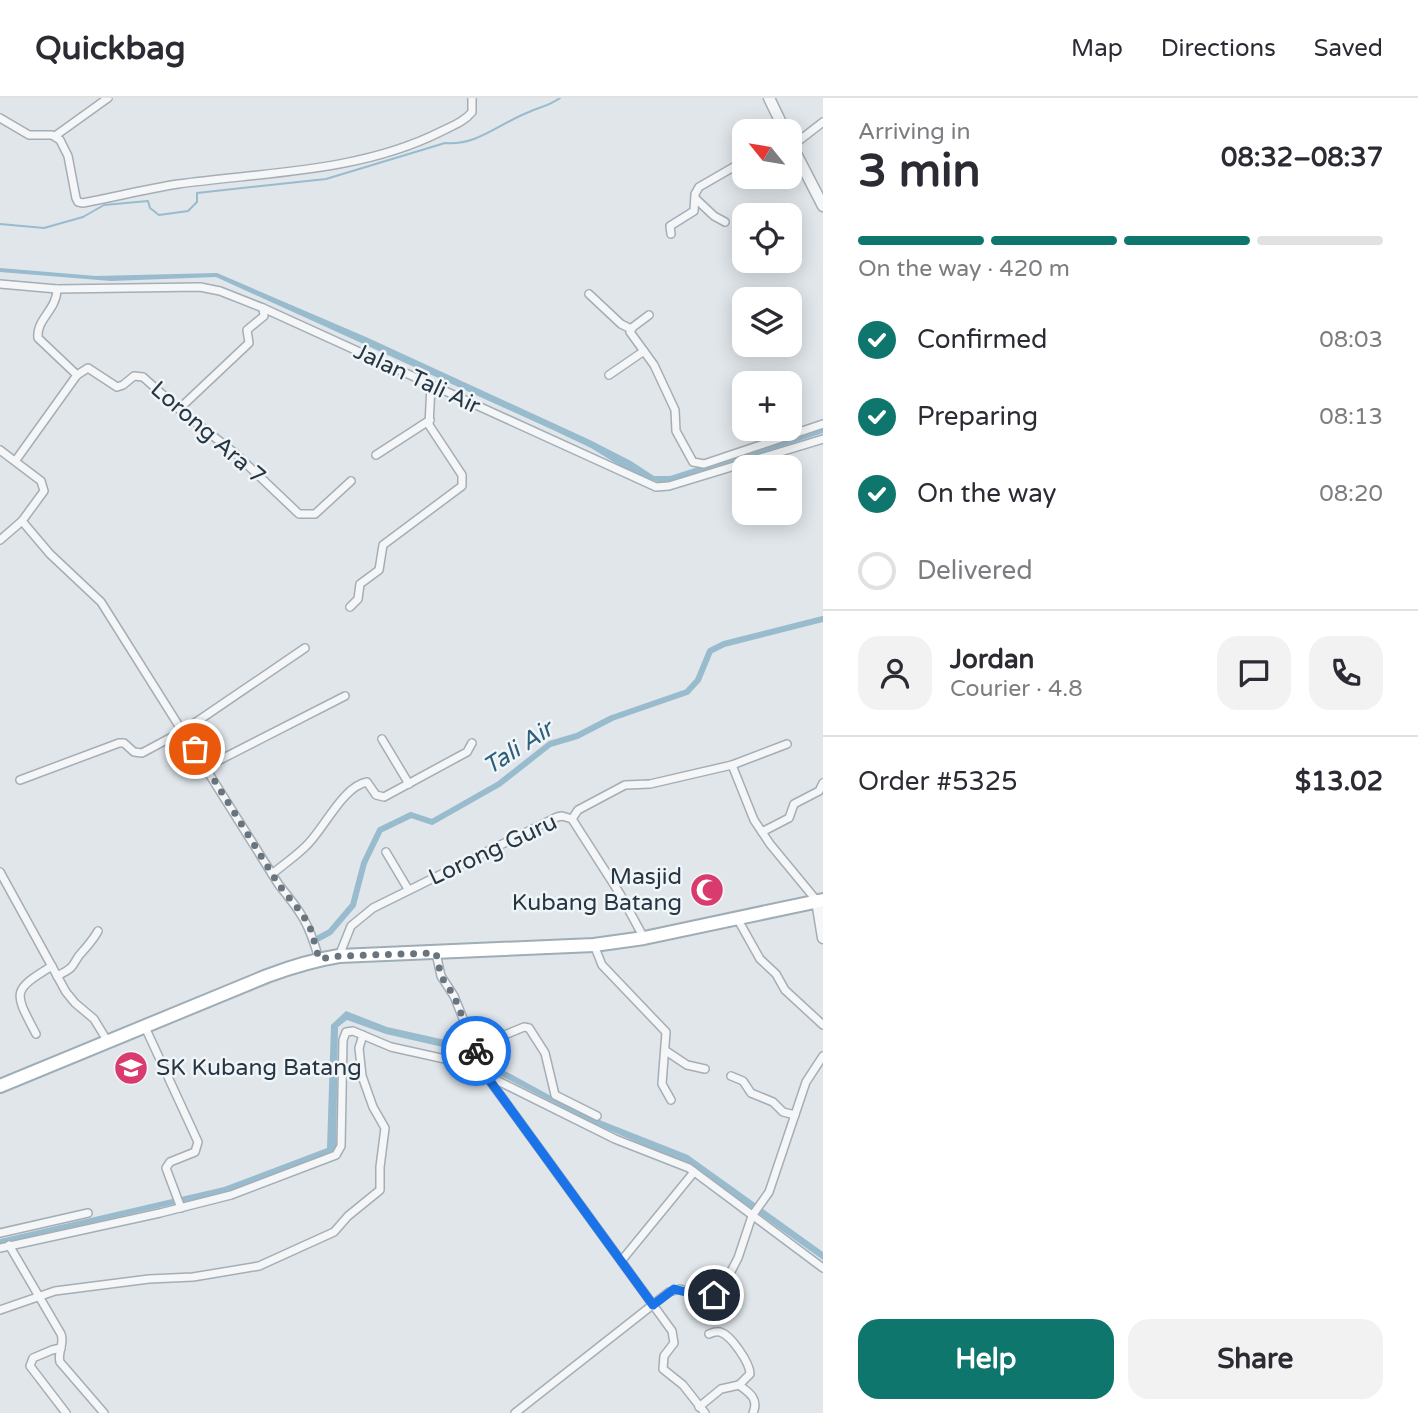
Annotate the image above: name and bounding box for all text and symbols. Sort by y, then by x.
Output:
text: Quickbag [35,29,186,68]
text: Map [1071,34,1123,63]
text: Directions [1161,34,1276,63]
text: Saved [1314,34,1383,63]
text: Arriving in [858,118,971,146]
north arrow [732,119,802,189]
map controls [732,119,802,525]
text: 08:32–08:37 [1221,142,1383,173]
text: 3 min [858,144,981,199]
button: locate [732,203,802,273]
text: On the way · 420 m [858,255,1070,283]
button: layers [732,287,802,357]
icon: check [858,321,896,359]
text: Confirmed [917,324,1047,355]
text: 08:03 [1319,326,1383,354]
street label: Jalan Tali Air [349,337,485,421]
button: + [732,371,802,441]
street label: Lorong Ara 7 [145,375,271,491]
icon: check [858,398,896,436]
text: Preparing [917,401,1038,432]
text: 08:13 [1319,403,1383,431]
button: − [732,455,802,525]
icon: check [858,475,896,513]
text: On the way [917,478,1057,509]
text: 08:20 [1319,480,1383,508]
text: Delivered [917,555,1033,586]
button: person [858,636,932,710]
button: chat [1217,636,1291,710]
button: phone [1309,636,1383,710]
text: Jordan [950,644,1034,675]
text: Courier · 4.8 [950,675,1083,703]
water label: Tali Air [478,713,561,781]
pin [165,719,225,779]
icon: bag [176,730,214,768]
text: Order #5325 [858,766,1018,797]
text: $13.02 [1295,766,1383,797]
street label: Lorong Guru [424,808,562,892]
place label: Masjid Kubang Batang [512,863,682,917]
mosque icon: Masjid Kubang Batang [688,871,726,909]
courier [441,1016,511,1086]
icon: bike [457,1032,495,1070]
school or university icon: SK Kubang Batang [112,1049,150,1087]
place label: SK Kubang Batang [156,1054,362,1082]
pin [684,1265,744,1325]
icon: home [695,1276,733,1314]
button: Help [858,1319,1114,1399]
button: Share [1128,1319,1383,1399]

